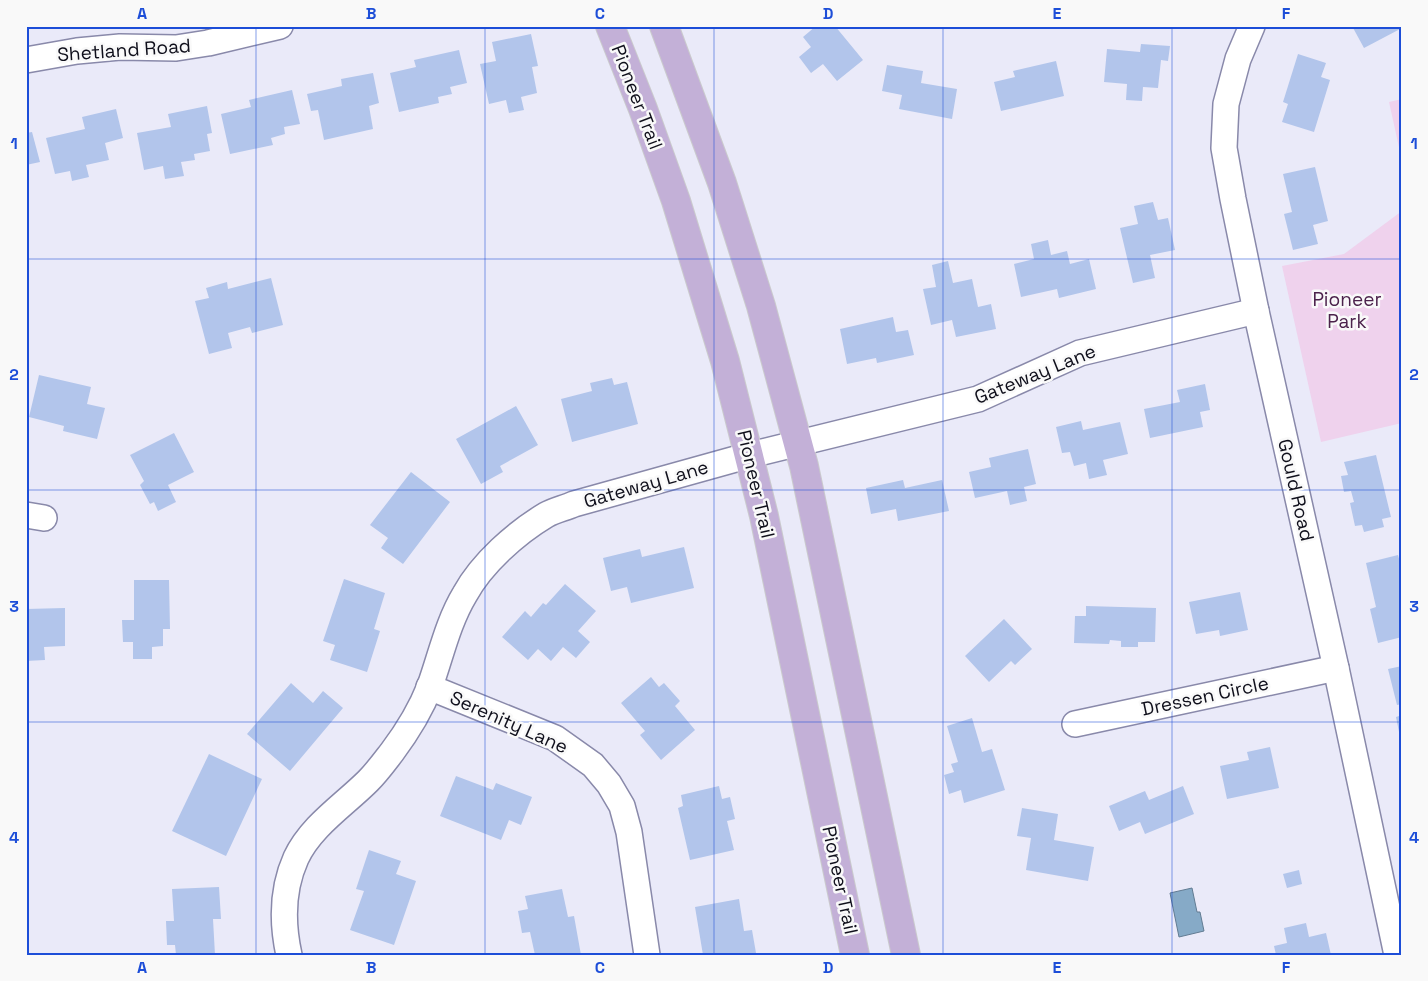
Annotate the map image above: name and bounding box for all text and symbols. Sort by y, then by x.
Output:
text: A [137,3,147,24]
text: B [366,3,376,24]
text: C [595,3,605,24]
text: D [823,3,833,24]
text: E [1053,3,1062,24]
text: F [1282,3,1291,24]
street label: Shetland Road [56,33,192,67]
street label: Pioneer Trail [606,41,668,153]
text: 1 [10,133,18,154]
text: 1 [1410,133,1418,154]
park label: Pioneer Park [1312,287,1382,334]
street label: Gateway Lane [971,338,1099,410]
text: 2 [9,364,19,385]
text: 2 [1409,364,1419,385]
street label: Pioneer Trail [731,427,781,541]
street label: Gould Road [1272,436,1320,544]
street label: Gateway Lane [581,454,711,514]
text: 3 [9,596,19,617]
text: 3 [1409,596,1419,617]
street label: Dressen Circle [1139,670,1271,722]
street label: Serenity Lane [446,685,572,759]
street label: Pioneer Trail [816,823,864,937]
text: 4 [9,827,19,848]
text: 4 [1409,827,1419,848]
text: A [137,957,147,978]
text: B [366,957,376,978]
text: C [595,957,605,978]
text: D [823,957,833,978]
text: E [1053,957,1062,978]
text: F [1282,957,1291,978]

